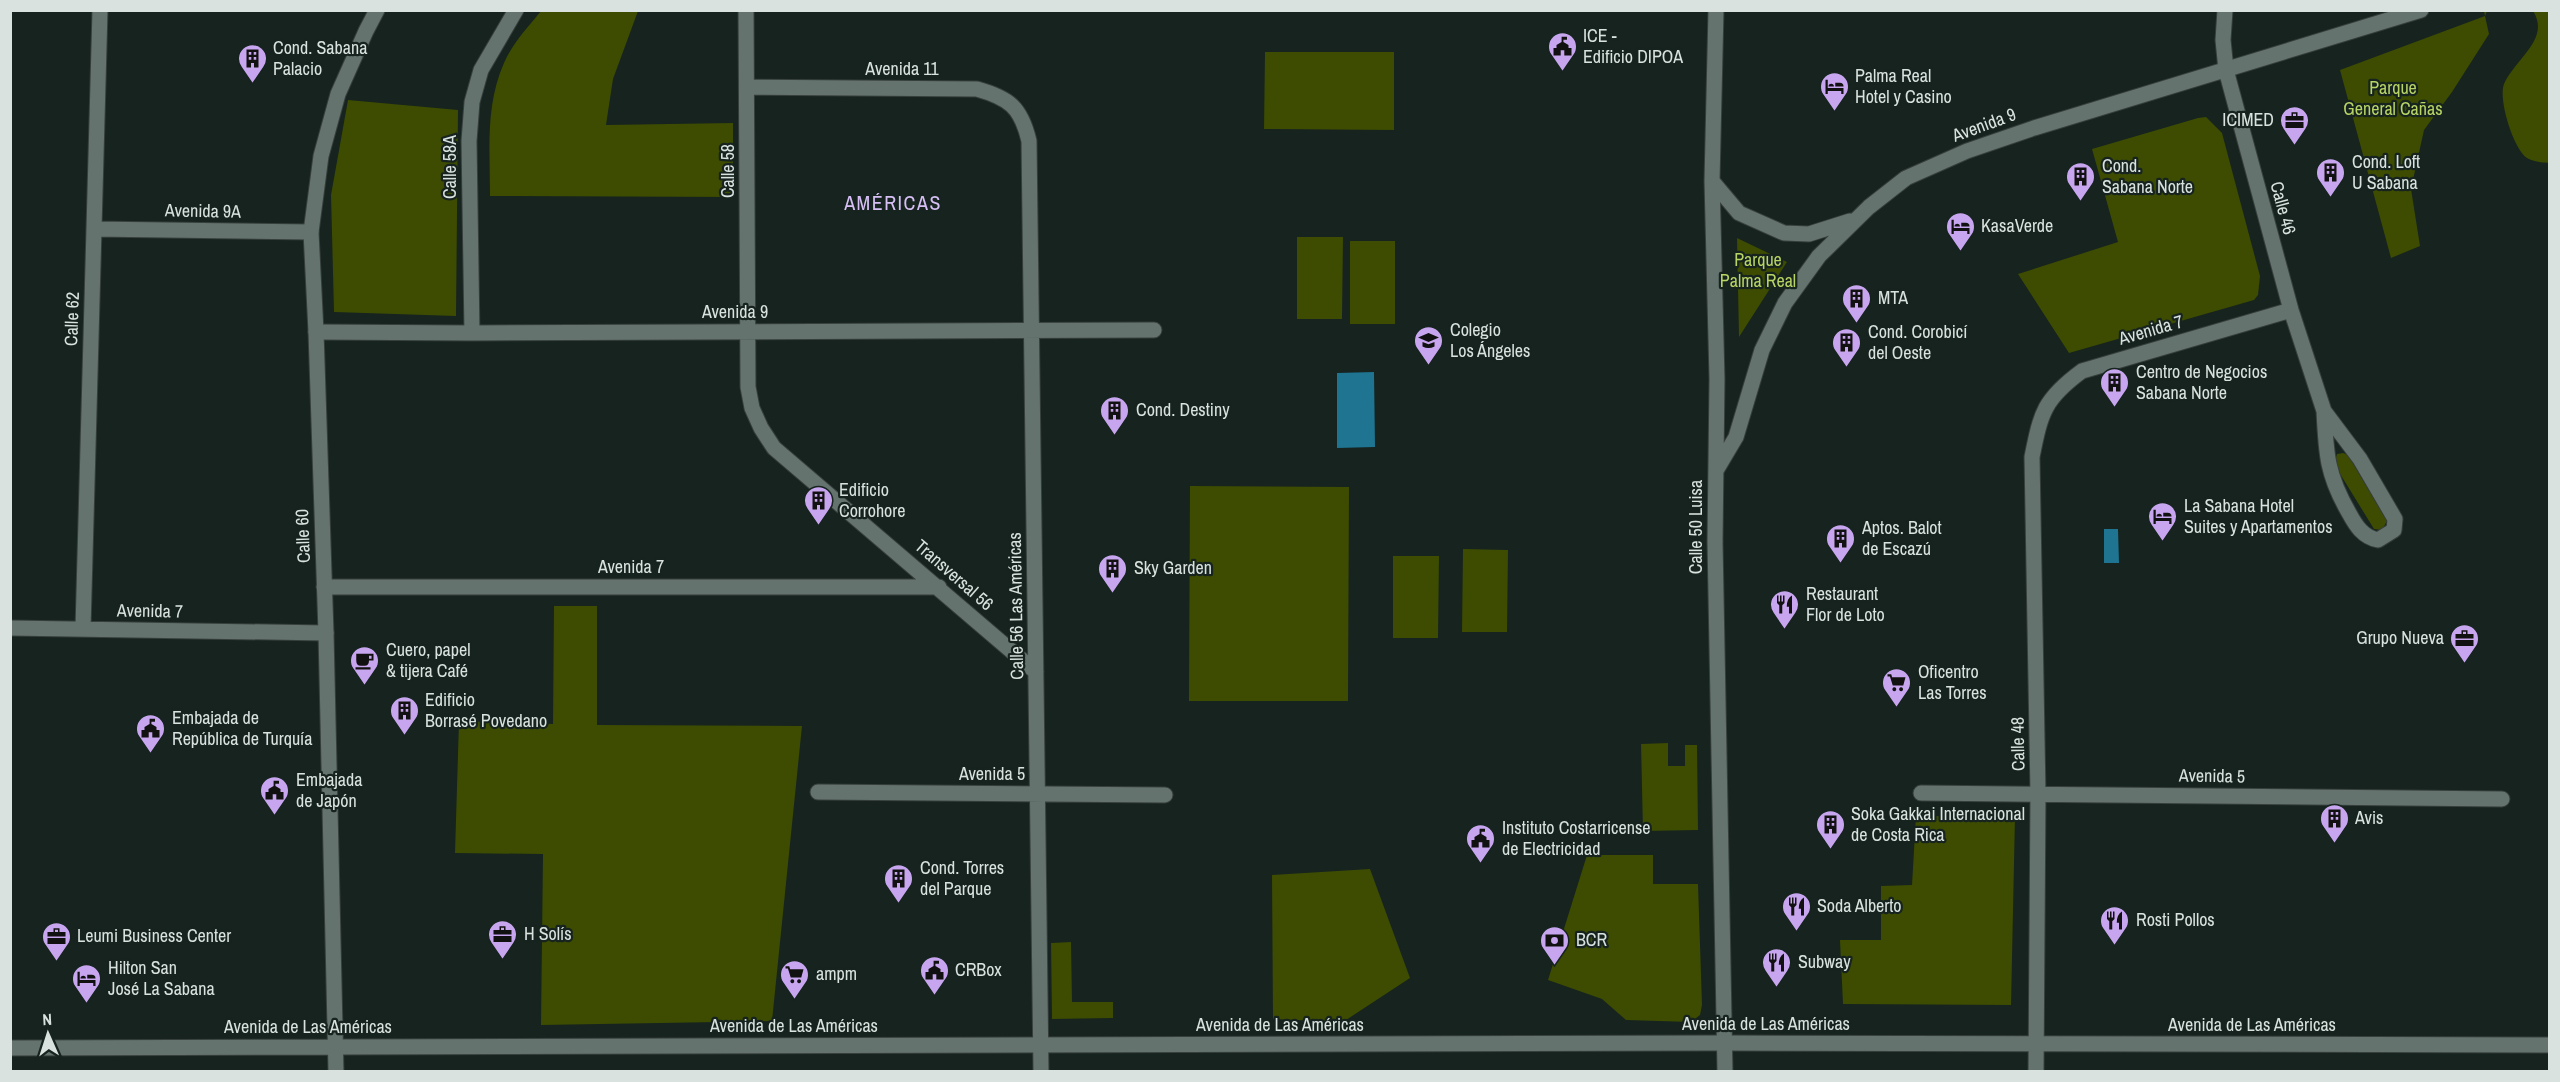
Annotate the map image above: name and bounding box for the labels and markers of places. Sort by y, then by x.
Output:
place label: ICE - Edificio DIPOA [1583,23,1683,69]
public building icon: ICE - Edificio DIPOA [1546,30,1578,72]
place label: Cond. Sabana Palacio [273,35,367,81]
building icon: Cond. Sabana Palacio [236,42,268,84]
place label: Palma Real Hotel y Casino [1855,63,1952,109]
hotel icon: Palma Real Hotel y Casino [1818,70,1850,112]
office icon: ICIMED [2279,104,2311,146]
place label: ICIMED [2222,107,2274,132]
place label: Cond. Loft U Sabana [2352,149,2420,195]
place label: Cond. Sabana Norte [2102,153,2193,199]
building icon: Cond. Loft U Sabana [2315,156,2347,198]
building icon: Cond. Sabana Norte [2065,160,2097,202]
hotel icon: KasaVerde [1944,210,1976,252]
place label: KasaVerde [1981,213,2053,238]
building icon: MTA [1841,282,1873,324]
place label: MTA [1878,285,1908,310]
place label: Colegio Los Ángeles [1450,317,1530,363]
place label: Cond. Corobicí del Oeste [1868,319,1968,365]
school or university icon: Colegio Los Ángeles [1413,324,1445,366]
building icon: Cond. Corobicí del Oeste [1831,326,1863,368]
place label: Centro de Negocios Sabana Norte [2136,359,2267,405]
building icon: Centro de Negocios Sabana Norte [2099,366,2131,408]
building icon: Cond. Destiny [1099,394,1131,436]
place label: Cond. Destiny [1136,397,1230,422]
place label: Edificio Corrohore [839,477,905,523]
building icon: Edificio Corrohore [802,484,834,526]
place label: La Sabana Hotel Suites y Apartamentos [2184,493,2333,539]
hotel icon: La Sabana Hotel Suites y Apartamentos [2147,500,2179,542]
place label: Aptos. Balot de Escazú [1861,515,1942,561]
building icon: Aptos. Balot de Escazú [1825,522,1857,564]
building icon: Sky Garden [1097,552,1129,594]
place label: Sky Garden [1134,555,1212,580]
place label: Restaurant Flor de Loto [1806,581,1885,627]
restaurant icon: Restaurant Flor de Loto [1769,588,1801,630]
office icon: Grupo Nueva [2449,622,2481,664]
place label: Grupo Nueva [2356,625,2444,650]
place label: Cuero, papel & tijera Café [386,637,471,683]
cafe icon: Cuero, papel & tijera Café [349,644,381,686]
place label: Oficentro Las Torres [1918,659,1987,705]
supermarket icon: Oficentro Las Torres [1881,666,1913,708]
place label: Edificio Borrasé Povedano [425,687,547,733]
building icon: Edificio Borrasé Povedano [388,694,420,736]
place label: Embajada de República de Turquía [172,705,312,751]
public building icon: Embajada de República de Turquía [135,712,167,754]
place label: Embajada de Japón [296,767,362,813]
public building icon: Embajada de Japón [259,774,291,816]
place label: Soka Gakkai Internacional de Costa Rica [1851,801,2025,847]
building icon: Avis [2318,802,2350,844]
place label: Avis [2354,805,2383,830]
building icon: Soka Gakkai Internacional de Costa Rica [1814,808,1846,850]
place label: Instituto Costarricense de Electricidad [1502,815,1651,861]
public building icon: Instituto Costarricense de Electricidad [1465,822,1497,864]
place label: Cond. Torres del Parque [920,855,1004,901]
building icon: Cond. Torres del Parque [883,862,915,904]
restaurant icon: Soda Alberto [1780,890,1812,932]
place label: Soda Alberto [1817,893,1902,918]
restaurant icon: Rosti Pollos [2099,904,2131,946]
place label: Rosti Pollos [2136,907,2215,932]
office icon: H Solís [487,918,519,960]
office icon: Leumi Business Center [40,920,72,962]
place label: H Solís [524,921,572,946]
place label: Leumi Business Center [77,923,231,948]
bank icon: BCR [1539,924,1571,966]
place label: BCR [1576,927,1608,952]
restaurant icon: Subway [1761,946,1793,988]
place label: Subway [1798,949,1851,974]
public building icon: CRBox [918,954,950,996]
place label: Hilton San José La Sabana [108,955,215,1001]
place label: CRBox [955,957,1002,982]
supermarket icon: ampm [779,958,811,1000]
place label: ampm [816,961,857,986]
hotel icon: Hilton San José La Sabana [71,962,103,1004]

